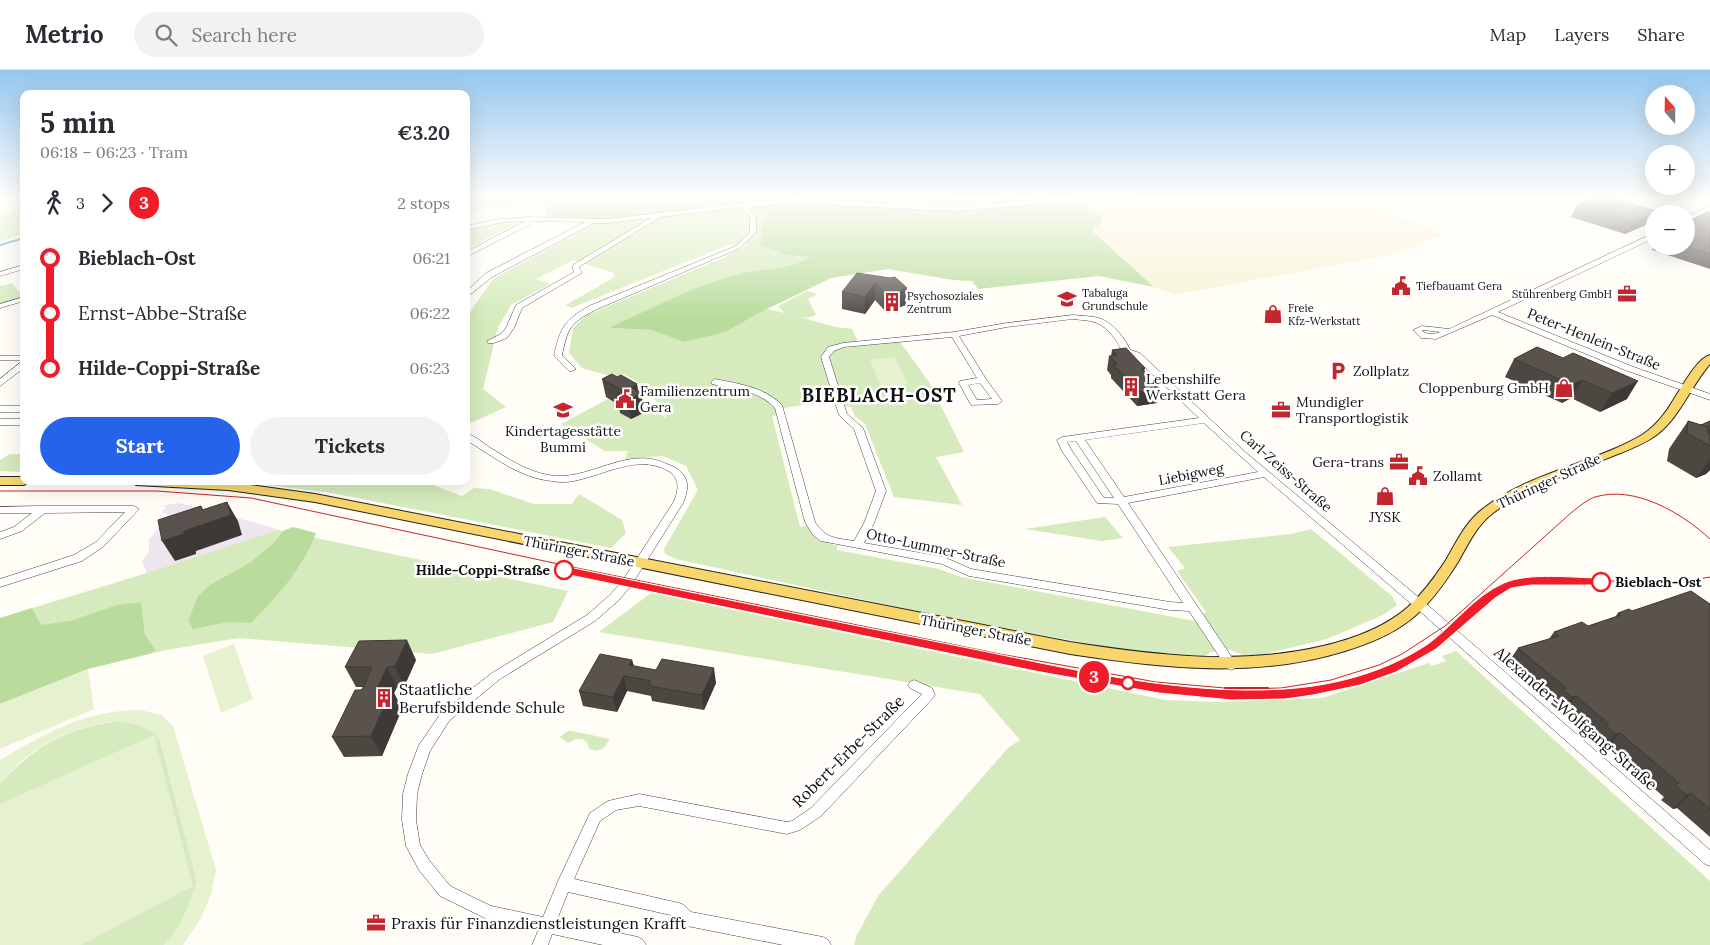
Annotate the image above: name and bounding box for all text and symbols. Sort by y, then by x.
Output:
search box [134,12,484,57]
text: Metrio [25,19,104,50]
icon: search [152,21,180,49]
text: Search here [192,23,297,47]
text: Map [1490,23,1526,46]
text: Layers [1554,23,1609,46]
text: Share [1637,23,1685,46]
north arrow [1645,85,1695,135]
map controls [1645,85,1695,255]
text: 5 min [40,105,115,141]
text: €3.20 [397,121,450,145]
text: 06:18 – 06:23 · Tram [40,142,188,162]
button: + [1645,145,1695,195]
icon: walk [40,189,68,217]
icon: forward [93,189,121,217]
text: 3 [139,191,149,214]
text: 3 [76,193,85,213]
text: 2 stops [397,193,450,213]
button: − [1645,205,1695,255]
text: Bieblach-Ost [78,246,196,270]
text: 06:21 [412,248,450,268]
public building icon: Tiefbauamt Gera [1390,275,1412,297]
place label: Tiefbauamt Gera [1416,279,1503,293]
office icon: Stührenberg GmbH [1616,283,1638,305]
place label: Tabaluga Grundschule [1082,286,1148,313]
place label: Stührenberg GmbH [1512,287,1612,301]
school or university icon: Tabaluga Grundschule [1056,288,1078,310]
place label: Psychosoziales Zentrum [907,289,983,316]
building icon: Psychosoziales Zentrum [881,291,903,313]
text: Ernst-Abbe-Straße [78,301,247,325]
place label: Freie Kfz-Werkstatt [1288,301,1361,328]
text: 06:22 [410,303,450,323]
shop icon: Freie Kfz-Werkstatt [1262,303,1284,325]
street label: Peter-Henlein-Straße [1525,304,1664,374]
text: Hilde-Coppi-Straße [78,356,260,380]
text: 06:23 [410,358,450,378]
parking icon: Zollplatz [1327,360,1349,382]
place label: Zollplatz [1353,362,1409,380]
place label: Lebenshilfe Werkstatt Gera [1146,370,1246,404]
building icon: Lebenshilfe Werkstatt Gera [1120,376,1142,398]
shop icon: Cloppenburg GmbH [1553,377,1575,399]
place label: Cloppenburg GmbH [1419,379,1549,397]
place label: Familienzentrum Gera [640,382,750,416]
district label: BIEBLACH-OST [801,383,957,407]
public building icon: Familienzentrum Gera [614,388,636,410]
place label: Mundigler Transportlogistik [1296,393,1409,427]
school or university icon: Kindertagesstätte Bummi [552,399,574,421]
office icon: Mundigler Transportlogistik [1270,399,1292,421]
button: Start [40,417,240,475]
button: Tickets [250,417,450,475]
place label: Kindertagesstätte Bummi [505,422,621,456]
street label: Carl-Zeiss-Straße [1236,426,1336,516]
street label: Thüringer Straße [1494,449,1604,513]
office icon: Gera-trans [1388,451,1410,473]
place label: Gera-trans [1312,453,1384,471]
street label: Liebigweg [1157,459,1225,489]
public building icon: Zollamt [1407,465,1429,487]
place label: Zollamt [1433,467,1483,485]
shop icon: JYSK [1374,485,1396,507]
place label: JYSK [1368,508,1401,526]
street label: Otto-Lummer-Straße [865,524,1008,572]
street label: Thüringer Straße [522,531,636,571]
marker: Hilde-Coppi-Straße [554,560,574,580]
place label: Hilde-Coppi-Straße [416,561,550,579]
marker: Bieblach-Ost [1591,572,1611,592]
place label: Bieblach-Ost [1615,573,1702,591]
street label: Thüringer Straße [919,610,1033,650]
street label: Alexander-Wolfgang-Straße [1490,641,1662,794]
line badge: 3 [1078,661,1110,693]
text: 3 [1089,665,1099,688]
unlabelled marker [1121,676,1135,690]
place label: Staatliche Berufsbildende Schule [399,679,566,717]
building icon: Staatliche Berufsbildende Schule [373,687,395,709]
street label: Robert-Erbe-Straße [788,691,908,811]
office icon: Praxis für Finanzdienstleistungen Krafft [365,912,387,934]
place label: Praxis für Finanzdienstleistungen Krafft [391,913,687,933]

